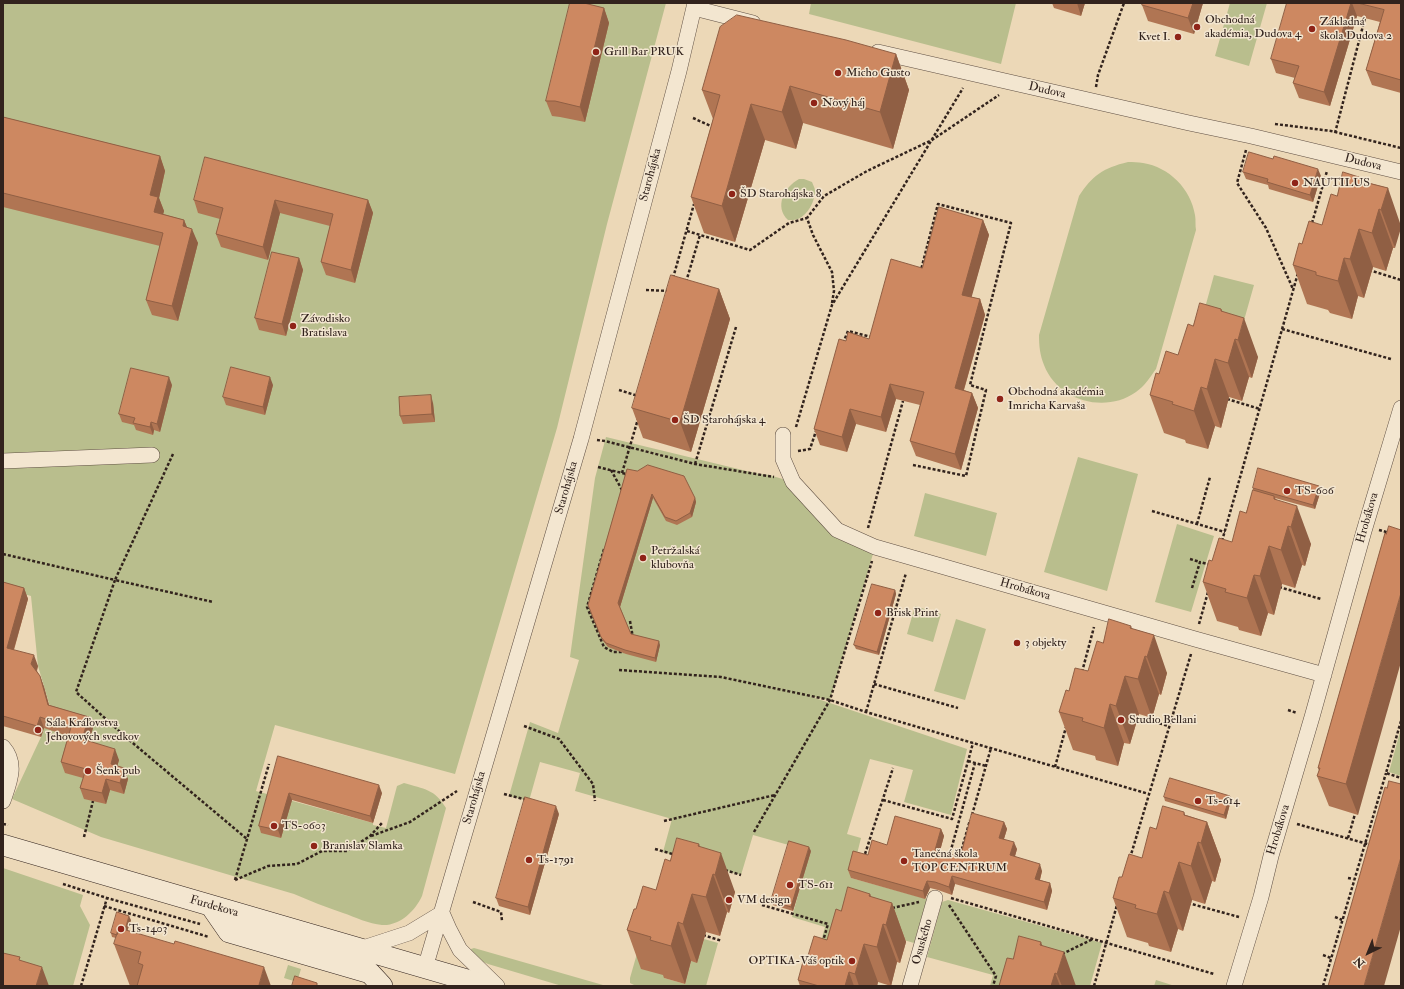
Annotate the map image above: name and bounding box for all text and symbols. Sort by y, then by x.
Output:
place label: Obchodná akadémia, Dudova 4 [1205,13,1301,41]
place label: Základná škola Dudova 2 [1320,15,1392,43]
marker: Obchodná akadémia, Dudova 4 [1192,22,1202,32]
marker: Základná škola Dudova 2 [1307,24,1317,34]
place label: Kvet I. [1138,30,1170,44]
marker: Kvet I. [1173,32,1183,42]
place label: Grill Bar PRUK [604,45,684,59]
marker: Grill Bar PRUK [591,47,601,57]
place label: Micho Gusto [846,66,910,80]
marker: Micho Gusto [833,68,843,78]
street label: Dudova [1027,80,1067,102]
place label: Nový háj [822,96,865,110]
marker: Nový háj [809,98,819,108]
street label: Starohájska [637,147,665,203]
street label: Dudova [1343,151,1383,175]
place label: NAUTILUS [1303,176,1370,190]
marker: NAUTILUS [1290,178,1300,188]
place label: ŠD Starohájska 8 [740,187,821,201]
marker: ŠD Starohájska 8 [727,189,737,199]
place label: Závodisko Bratislava [301,312,350,340]
marker: Závodisko Bratislava [288,321,298,331]
place label: Obchodná akadémia Imricha Karvaša [1008,385,1104,413]
marker: Obchodná akadémia Imricha Karvaša [995,394,1005,404]
place label: ŠD Starohájska 4 [683,413,765,427]
marker: ŠD Starohájska 4 [670,415,680,425]
street label: Starohájska [553,460,581,516]
place label: TS-606 [1295,484,1334,498]
marker: TS-606 [1282,486,1292,496]
street label: Hrobákova [1354,491,1382,545]
place label: Petržalská klubovňa [651,544,700,572]
marker: Petržalská klubovňa [638,553,648,563]
street label: Hrobákova [998,576,1052,604]
place label: Brisk Print [886,606,938,620]
marker: Brisk Print [873,608,883,618]
place label: 3 objekty [1025,636,1066,650]
marker: 3 objekty [1012,638,1022,648]
place label: Studio Bellani [1129,713,1196,727]
marker: Studio Bellani [1116,715,1126,725]
place label: Sála Kráľovstva Jehovových svedkov [46,716,139,744]
marker: Sála Kráľovstva Jehovových svedkov [33,725,43,735]
place label: Šenk pub [96,764,140,778]
marker: Šenk pub [83,766,93,776]
street label: Starohájska [461,770,489,826]
place label: Ts-614 [1206,794,1240,808]
marker: Ts-614 [1193,796,1203,806]
street label: Hrobákova [1264,803,1294,857]
place label: TS-0603 [282,819,326,833]
marker: TS-0603 [269,821,279,831]
place label: Branislav Slamka [322,839,403,853]
marker: Branislav Slamka [309,841,319,851]
place label: Tanečná škola TOP CENTRUM [912,847,1007,875]
place label: Ts-1791 [537,853,574,867]
marker: Ts-1791 [524,855,534,865]
marker: Tanečná škola TOP CENTRUM [899,856,909,866]
place label: TS-611 [798,878,833,892]
marker: TS-611 [785,880,795,890]
street label: Furdekova [188,893,240,921]
place label: VM design [737,893,790,907]
marker: VM design [724,895,734,905]
street label: Osuského [910,917,936,967]
place label: Ts-1403 [129,922,167,936]
marker: Ts-1403 [116,924,126,934]
north arrow [1348,933,1388,973]
place label: OPTIKA-Váš optik [749,954,844,968]
text: N [1351,954,1368,970]
marker: OPTIKA-Váš optik [847,956,857,966]

